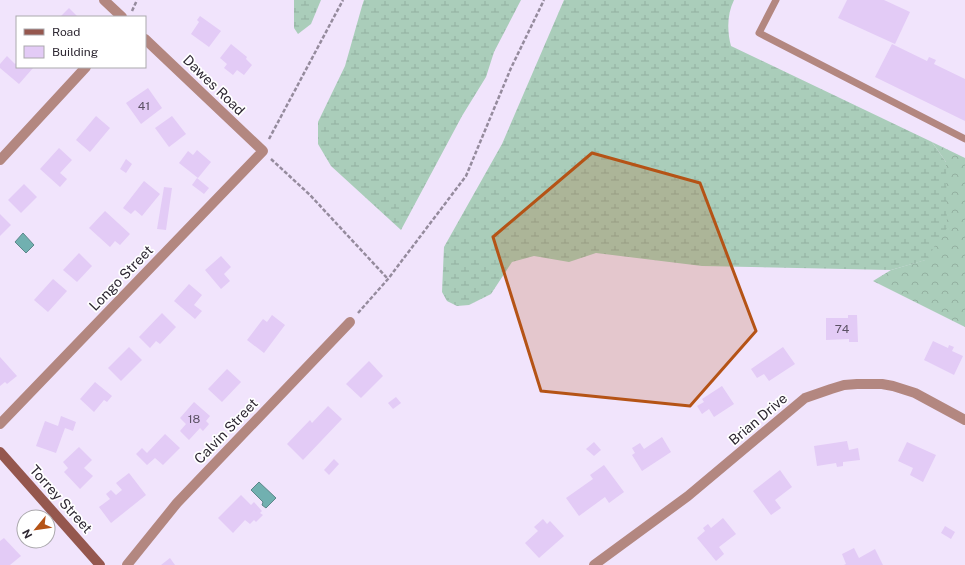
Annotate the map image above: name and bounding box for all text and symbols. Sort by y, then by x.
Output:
legend [16,16,146,68]
text: Road [52,25,80,39]
text: Building [52,45,98,59]
street label: Dawes Road [180,52,248,118]
house number: 41 [138,99,150,113]
street label: Longo Street [86,242,156,314]
house number: 74 [835,322,850,336]
street label: Brian Drive [726,390,790,448]
street label: Calvin Street [191,395,261,467]
house number: 18 [188,412,201,426]
street label: Torrey Street [26,462,96,536]
north arrow [16,509,56,549]
text: N [20,527,35,541]

